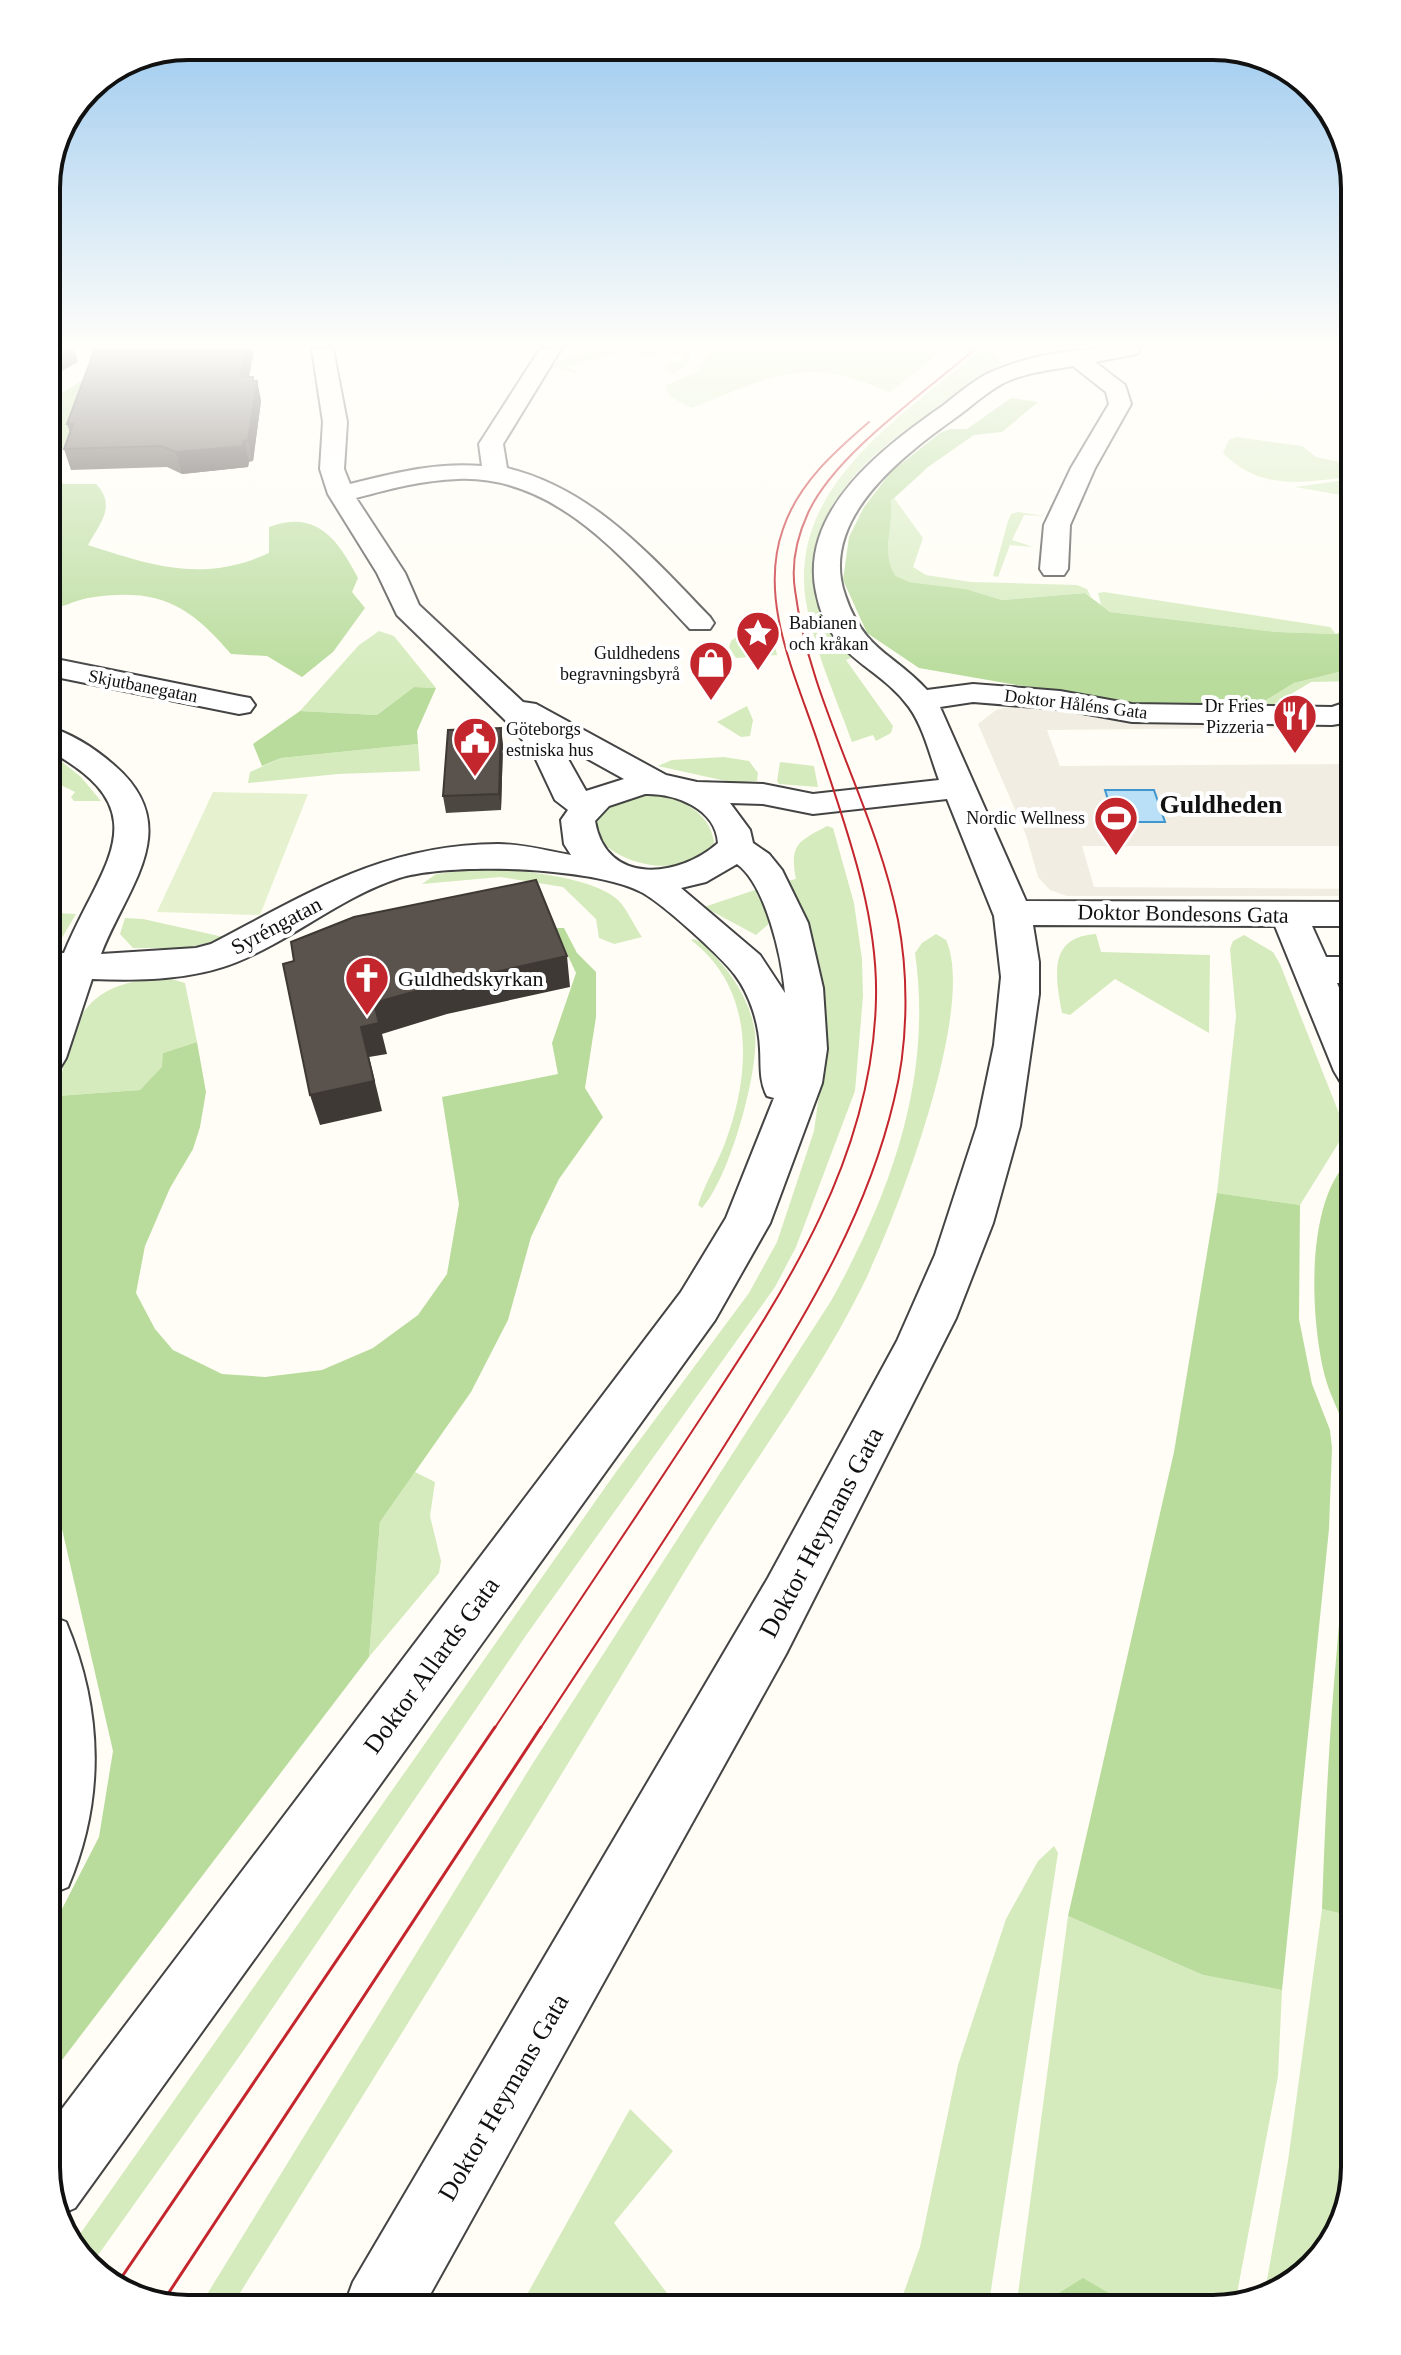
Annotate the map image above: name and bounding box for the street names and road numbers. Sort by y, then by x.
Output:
street label: Skjutbanegatan [87,666,199,706]
street label: Doktor Håléns Gata [1003,685,1149,723]
street label: Syréngatan [227,891,326,960]
street label: Doktor Bondesons Gata [1077,899,1289,928]
street label: Doktor Heymans Gata [754,1422,889,1642]
street label: Doktor Allards Gata [358,1571,505,1759]
street label: Doktor Heymans Gata [432,1988,575,2206]

